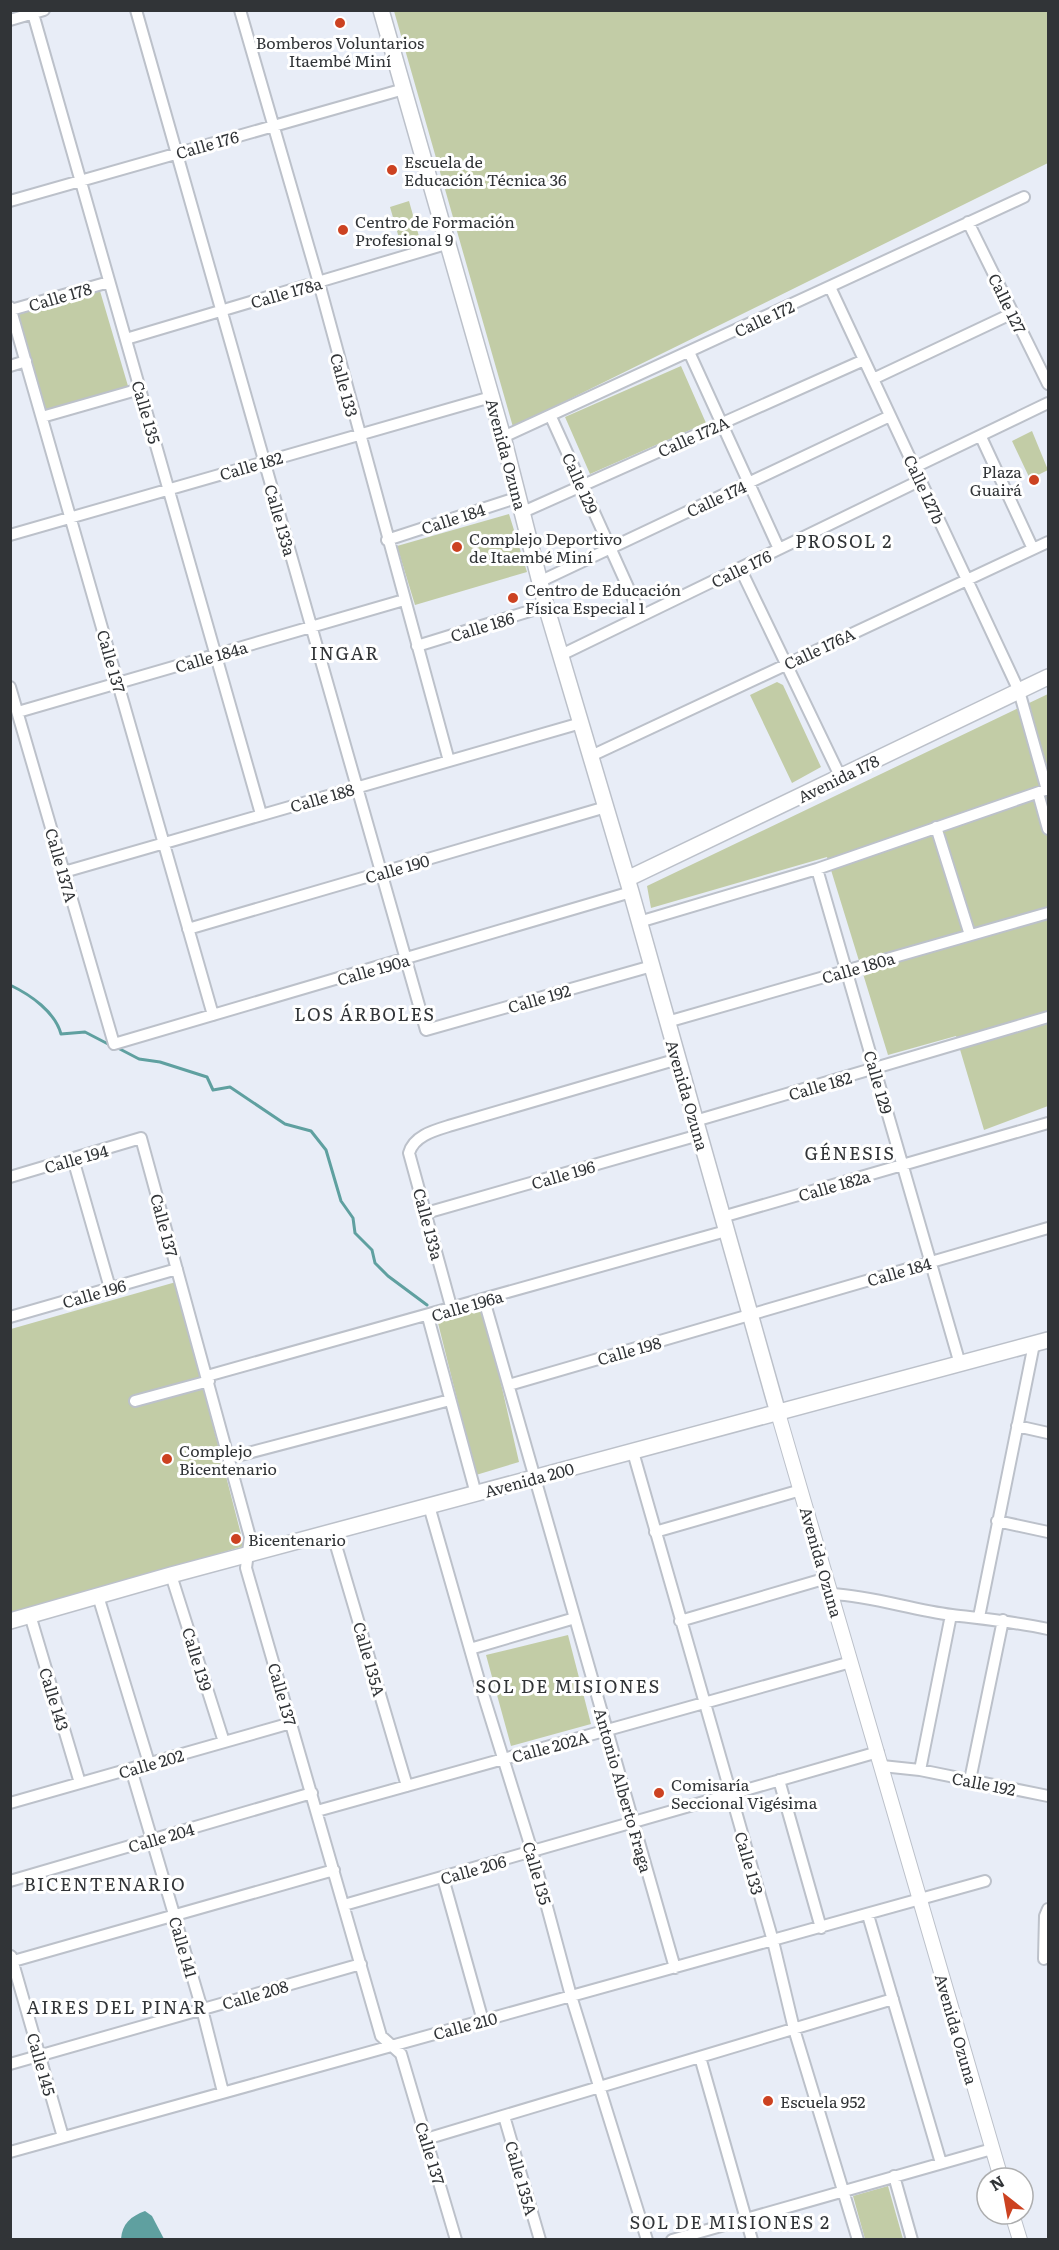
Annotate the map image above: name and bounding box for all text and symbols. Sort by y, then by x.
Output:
marker: Bomberos Voluntarios Itaembé Miní [333,16,347,30]
place label: Bomberos Voluntarios Itaembé Miní [256,30,424,72]
street label: Calle 176 [173,123,242,164]
place label: Escuela de Educación Técnica 36 [404,149,567,191]
marker: Escuela de Educación Técnica 36 [385,163,399,177]
place label: Centro de Formación Profesional 9 [355,209,515,251]
marker: Centro de Formación Profesional 9 [336,223,350,237]
street label: Calle 127 [983,269,1033,337]
street label: Calle 178a [247,270,325,314]
street label: Calle 178 [26,276,95,316]
street label: Calle 172 [730,294,798,342]
street label: Calle 133 [325,350,365,420]
street label: Calle 135 [127,377,167,447]
street label: Avenida Ozuna [481,396,533,513]
street label: Calle 172A [654,410,733,462]
street label: Calle 182 [216,445,286,485]
street label: Calle 129 [557,449,605,517]
street label: Calle 127b [898,450,952,528]
place label: Plaza Guairá [970,459,1022,501]
marker: Plaza Guairá [1027,473,1041,487]
street label: Calle 174 [682,474,750,522]
street label: Calle 133a [259,481,303,559]
street label: Calle 184 [418,496,488,540]
place label: Complejo Deportivo de Itaembé Miní [469,526,622,568]
district label: PROSOL 2 [795,527,893,554]
marker: Complejo Deportivo de Itaembé Miní [450,540,464,554]
street label: Calle 176 [707,543,776,593]
place label: Centro de Educación Física Especial 1 [525,577,682,619]
marker: Centro de Educación Física Especial 1 [506,591,520,605]
street label: Calle 186 [447,605,517,647]
street label: Calle 176A [779,621,859,675]
street label: Calle 137 [92,627,132,695]
street label: Calle 184a [172,634,250,678]
district label: INGAR [310,639,380,666]
street label: Avenida 178 [793,748,883,808]
street label: Calle 188 [287,776,357,818]
street label: Calle 137A [40,825,84,905]
street label: Calle 190 [362,847,432,889]
street label: Calle 180a [819,945,898,989]
street label: Calle 190a [334,947,412,991]
street label: Calle 192 [505,978,573,1018]
district label: LOS ÁRBOLES [294,1000,436,1027]
street label: Avenida Ozuna [661,1037,715,1154]
street label: Calle 129 [859,1048,899,1116]
street label: Calle 182 [785,1065,855,1105]
street label: Calle 194 [41,1137,111,1179]
district label: GÉNESIS [805,1139,895,1166]
street label: Calle 196 [528,1153,598,1195]
street label: Calle 182a [795,1163,873,1207]
street label: Calle 133a [408,1185,450,1263]
street label: Calle 137 [145,1191,185,1259]
street label: Calle 184 [864,1250,934,1292]
street label: Calle 196 [59,1272,129,1314]
street label: Calle 196a [428,1283,506,1327]
street label: Calle 198 [594,1329,664,1371]
place label: Complejo Bicentenario [179,1438,277,1480]
marker: Complejo Bicentenario [160,1452,174,1466]
street label: Avenida 200 [482,1456,576,1502]
street label: Avenida Ozuna [795,1504,849,1621]
place label: Bicentenario [248,1527,346,1551]
marker: Bicentenario [229,1532,243,1546]
street label: Calle 135A [348,1619,392,1699]
street label: Calle 139 [177,1624,219,1694]
street label: Calle 137 [263,1660,303,1728]
street label: Calle 143 [34,1664,76,1734]
district label: SOL DE MISIONES [475,1672,661,1699]
street label: Antonio Alberto Fraga [589,1705,659,1875]
street label: Calle 202A [509,1724,591,1768]
street label: Calle 202 [115,1742,187,1784]
street label: Calle 192 [950,1765,1018,1801]
place label: Comisaría Seccional Vigésima [671,1772,818,1814]
marker: Comisaría Seccional Vigésima [652,1786,666,1800]
street label: Calle 204 [125,1816,197,1858]
street label: Calle 133 [729,1828,771,1898]
street label: Calle 135 [518,1838,558,1908]
street label: Calle 206 [437,1848,509,1890]
district label: BICENTENARIO [24,1870,186,1897]
street label: Calle 141 [164,1913,204,1981]
street label: Avenida Ozuna [930,1971,984,2088]
street label: Calle 208 [219,1973,291,2015]
district label: AIRES DEL PINAR [27,1993,207,2020]
street label: Calle 210 [430,2005,500,2045]
street label: Calle 145 [22,2030,62,2098]
place label: Escuela 952 [780,2089,865,2113]
marker: Escuela 952 [761,2094,775,2108]
street label: Calle 137 [410,2119,452,2187]
street label: Calle 135A [500,2138,544,2218]
north arrow [975,2166,1035,2226]
text: N [985,2169,1009,2196]
district label: SOL DE MISIONES 2 [629,2208,831,2235]

